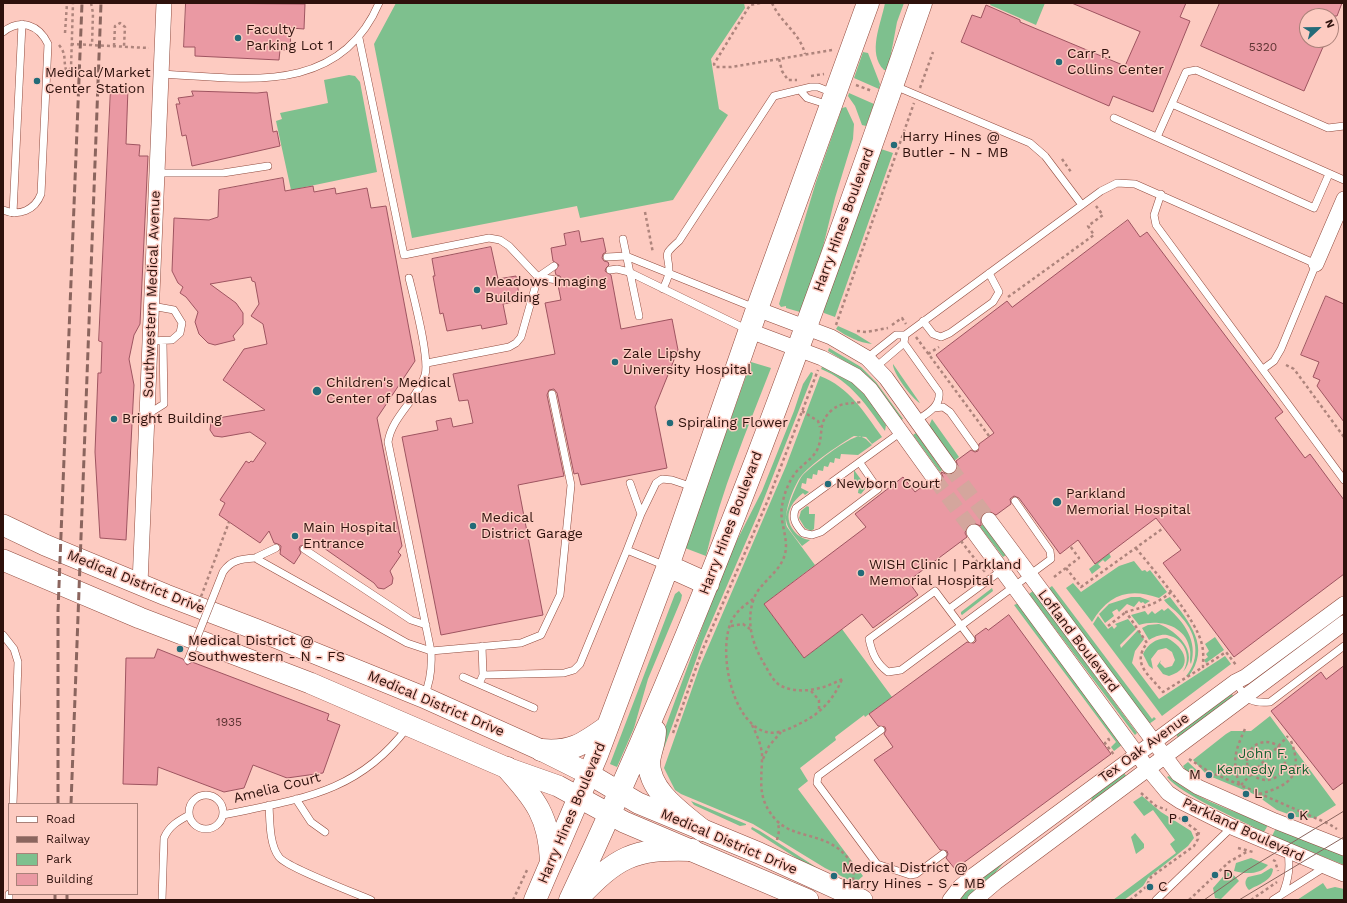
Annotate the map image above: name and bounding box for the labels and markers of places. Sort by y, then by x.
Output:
place label: Faculty Parking Lot 1 [246,22,333,54]
marker: Faculty Parking Lot 1 [233,33,243,43]
place label: Carr P. Collins Center [1067,46,1164,78]
marker: Carr P. Collins Center [1054,57,1064,67]
place label: Medical/Market Center Station [45,65,151,98]
marker: Medical/Market Center Station [32,76,42,86]
place label: Harry Hines @ Butler - N - MB [902,129,1008,162]
marker: Harry Hines @ Butler - N - MB [889,140,899,150]
place label: Meadows Imaging Building [485,274,606,306]
marker: Meadows Imaging Building [472,285,482,295]
place label: Zale Lipshy University Hospital [623,346,751,378]
marker: Zale Lipshy University Hospital [610,357,620,367]
place label: Children's Medical Center of Dallas [326,375,451,408]
marker: Children's Medical Center of Dallas [311,385,323,397]
place label: Bright Building [122,411,222,427]
marker: Bright Building [109,414,119,424]
place label: Spiraling Flower [678,415,788,431]
marker: Spiraling Flower [665,418,675,428]
place label: Newborn Court [836,476,940,492]
marker: Newborn Court [823,479,833,489]
place label: Parkland Memorial Hospital [1066,486,1191,518]
marker: Parkland Memorial Hospital [1051,496,1063,508]
place label: Medical District Garage [481,510,583,542]
place label: Main Hospital Entrance [303,520,396,552]
marker: Medical District Garage [468,521,478,531]
marker: Main Hospital Entrance [290,531,300,541]
place label: WISH Clinic | Parkland Memorial Hospital [869,557,1021,590]
marker: WISH Clinic | Parkland Memorial Hospital [856,568,866,578]
place label: Medical District @ Southwestern - N - FS [188,633,345,666]
marker: Medical District @ Southwestern - N - FS [175,644,185,654]
place label: M [1189,767,1201,783]
marker: M [1204,770,1214,780]
place label: L [1254,786,1262,802]
marker: L [1241,789,1251,799]
place label: K [1299,808,1308,824]
place label: P [1168,811,1177,827]
marker: K [1286,811,1296,821]
marker: P [1180,814,1190,824]
place label: Medical District @ Harry Hines - S - MB [842,860,985,892]
place label: D [1223,867,1233,883]
marker: D [1210,870,1220,880]
marker: Medical District @ Harry Hines - S - MB [829,871,839,881]
place label: C [1158,879,1168,895]
marker: C [1145,882,1155,892]

